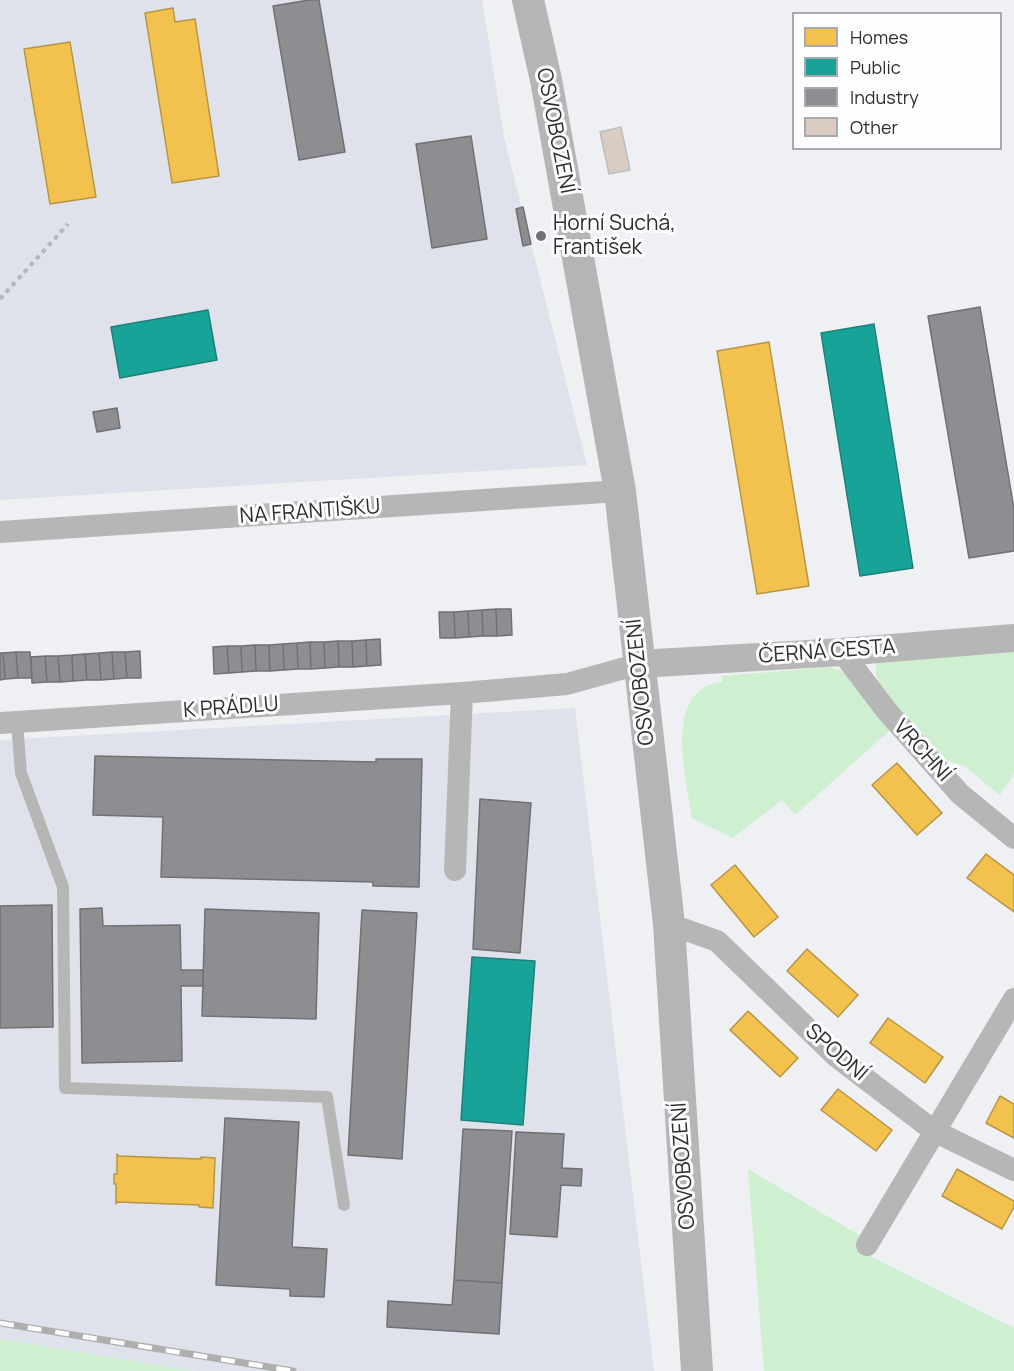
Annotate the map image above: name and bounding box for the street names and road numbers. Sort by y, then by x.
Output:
street label: OSVOBOZENÍ [530,66,580,196]
street label: NA FRANTIŠKU [239,495,381,529]
street label: OSVOBOZENÍ [622,617,660,747]
street label: ČERNÁ CESTA [758,635,896,669]
street label: K PRÁDLU [183,692,279,724]
street label: VRCHNÍ [888,715,956,787]
street label: SPODNÍ [800,1019,872,1087]
street label: OSVOBOZENÍ [667,1102,701,1230]

